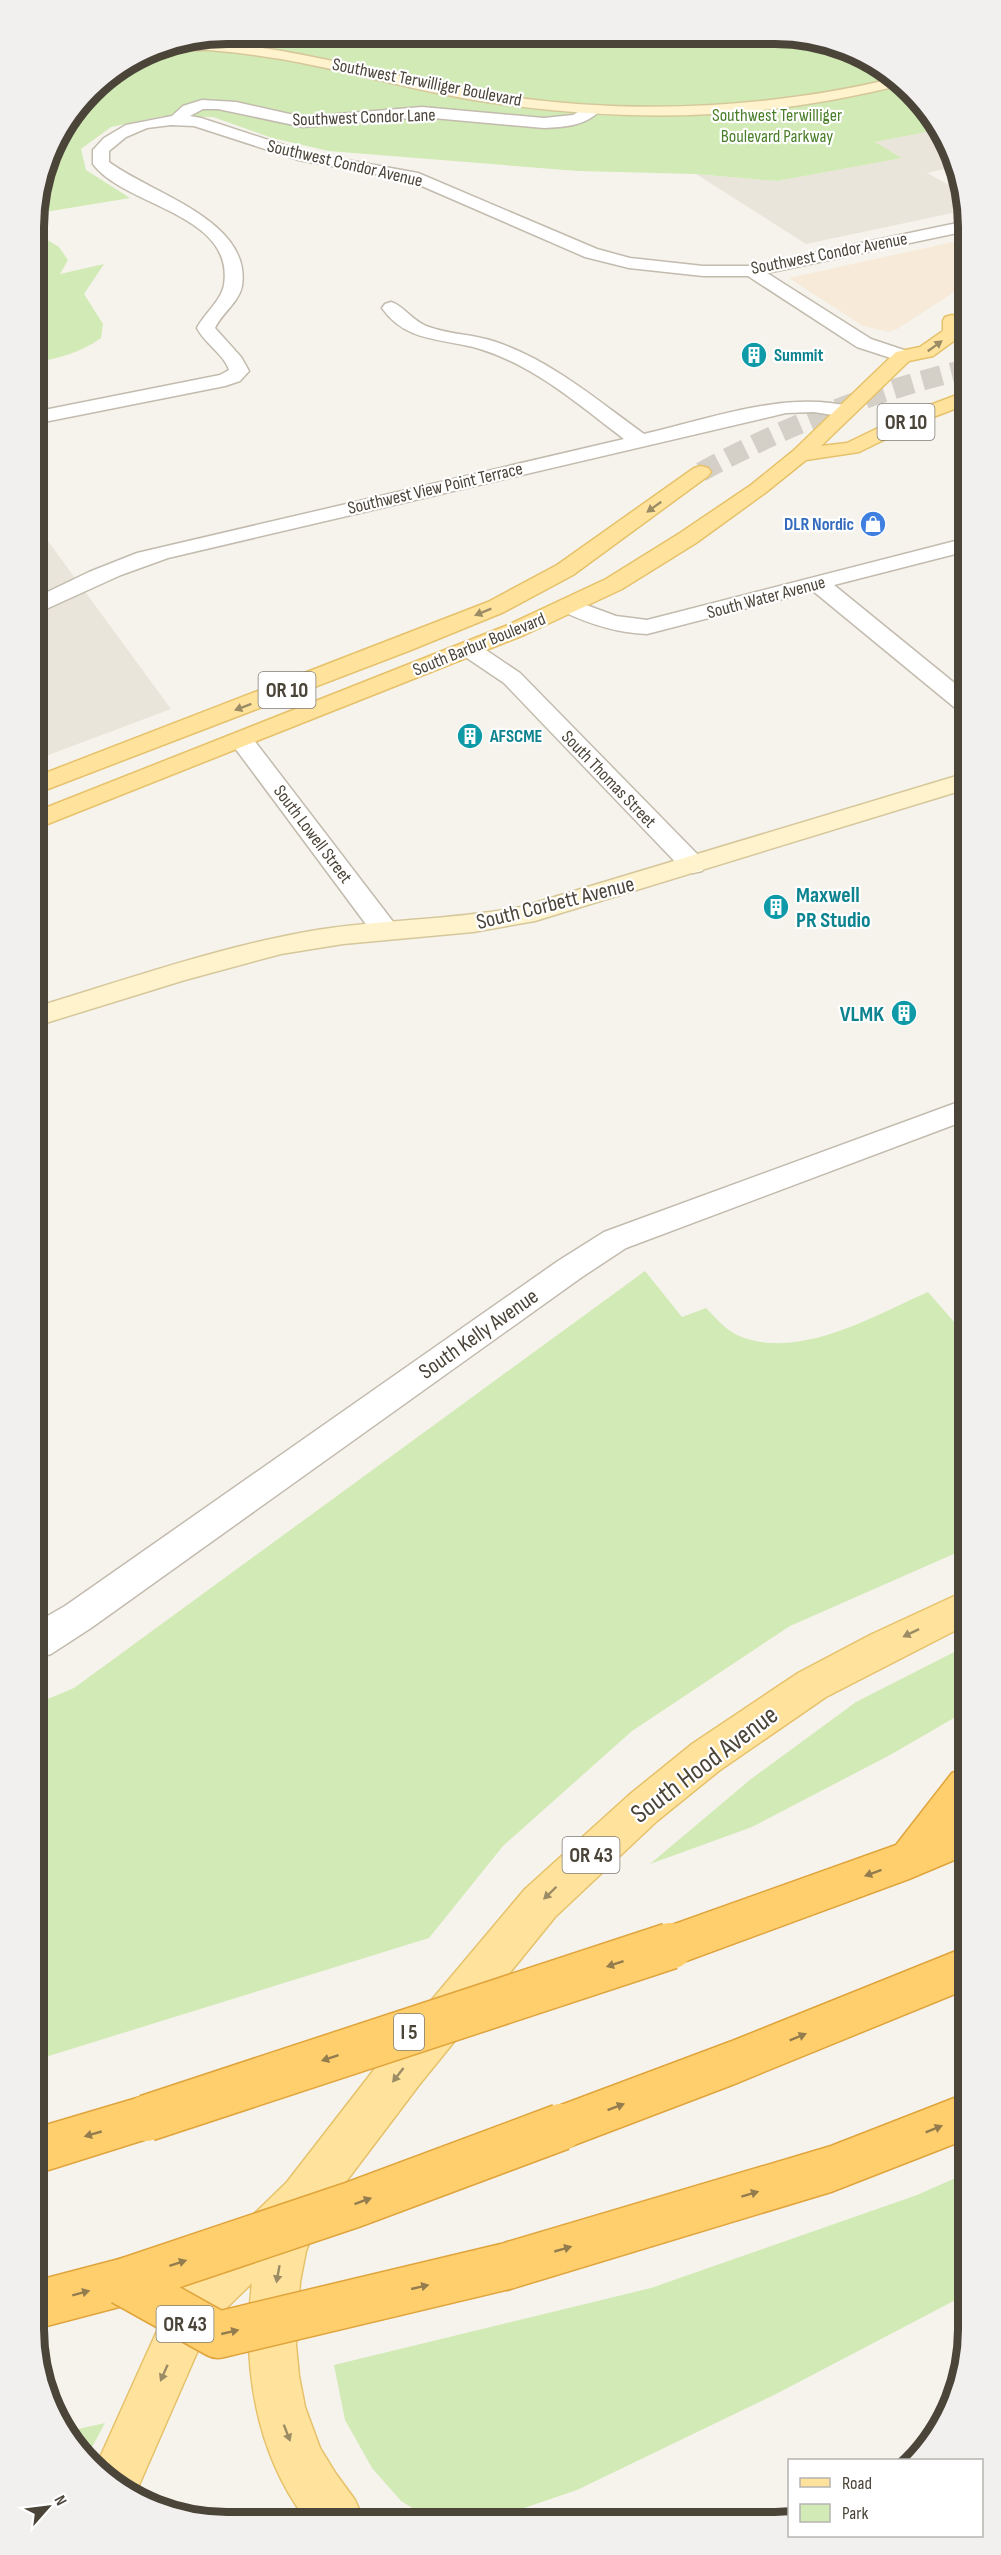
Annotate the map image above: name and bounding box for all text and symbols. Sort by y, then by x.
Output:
street label: Southwest Terwilliger Boulevard [330,54,523,111]
street label: Southwest Condor Lane [292,105,436,130]
park label: Southwest Terwilliger Boulevard Parkway [712,105,842,147]
street label: Southwest Condor Avenue [265,135,425,192]
street label: Southwest Condor Avenue [749,228,909,279]
building icon: Summit [739,340,769,370]
one-way arrow [927,340,942,352]
place label: Summit [774,345,824,366]
road number: OR 10 [878,404,934,440]
street label: Southwest View Point Terrace [346,458,525,519]
one-way arrow [647,501,663,513]
shop icon: DLR Nordic [858,509,888,539]
place label: DLR Nordic [784,514,854,535]
street label: South Water Avenue [705,572,828,623]
street label: South Barbur Boulevard [410,608,549,681]
one-way arrow [474,608,492,617]
road number: OR 10 [258,672,316,708]
one-way arrow [234,702,252,712]
building icon: AFSCME [455,721,485,751]
place label: AFSCME [489,726,542,747]
street label: South Thomas Street [557,726,661,833]
street label: South Lowell Street [269,781,357,888]
street label: South Corbett Avenue [474,871,637,936]
place label: Maxwell PR Studio [796,882,871,934]
building icon: Maxwell PR Studio [761,892,791,922]
building icon: VLMK [889,998,919,1028]
place label: VLMK [840,1001,884,1028]
street label: South Kelly Avenue [414,1283,544,1385]
one-way arrow [903,1629,920,1638]
street label: South Hood Avenue [625,1699,784,1830]
road number: OR 43 [562,1837,620,1873]
one-way arrow [864,1868,882,1878]
one-way arrow [544,1886,558,1900]
one-way arrow [606,1960,624,1969]
road number: I 5 [394,2014,424,2050]
one-way arrow [789,2032,807,2041]
one-way arrow [321,2054,339,2063]
one-way arrow [392,2067,405,2083]
one-way arrow [607,2102,625,2111]
one-way arrow [925,2124,943,2133]
one-way arrow [84,2130,102,2139]
one-way arrow [741,2189,759,2198]
one-way arrow [354,2196,372,2205]
one-way arrow [554,2244,572,2253]
one-way arrow [169,2258,187,2267]
one-way arrow [273,2264,282,2283]
one-way arrow [410,2281,429,2291]
one-way arrow [72,2287,90,2297]
road number: OR 43 [156,2306,213,2342]
one-way arrow [221,2327,239,2337]
one-way arrow [159,2364,168,2381]
one-way arrow [283,2424,292,2442]
legend [788,2459,983,2537]
text: Road [842,2473,872,2494]
north arrow [18,2477,78,2537]
text: N [50,2492,70,2509]
text: Park [842,2503,868,2524]

